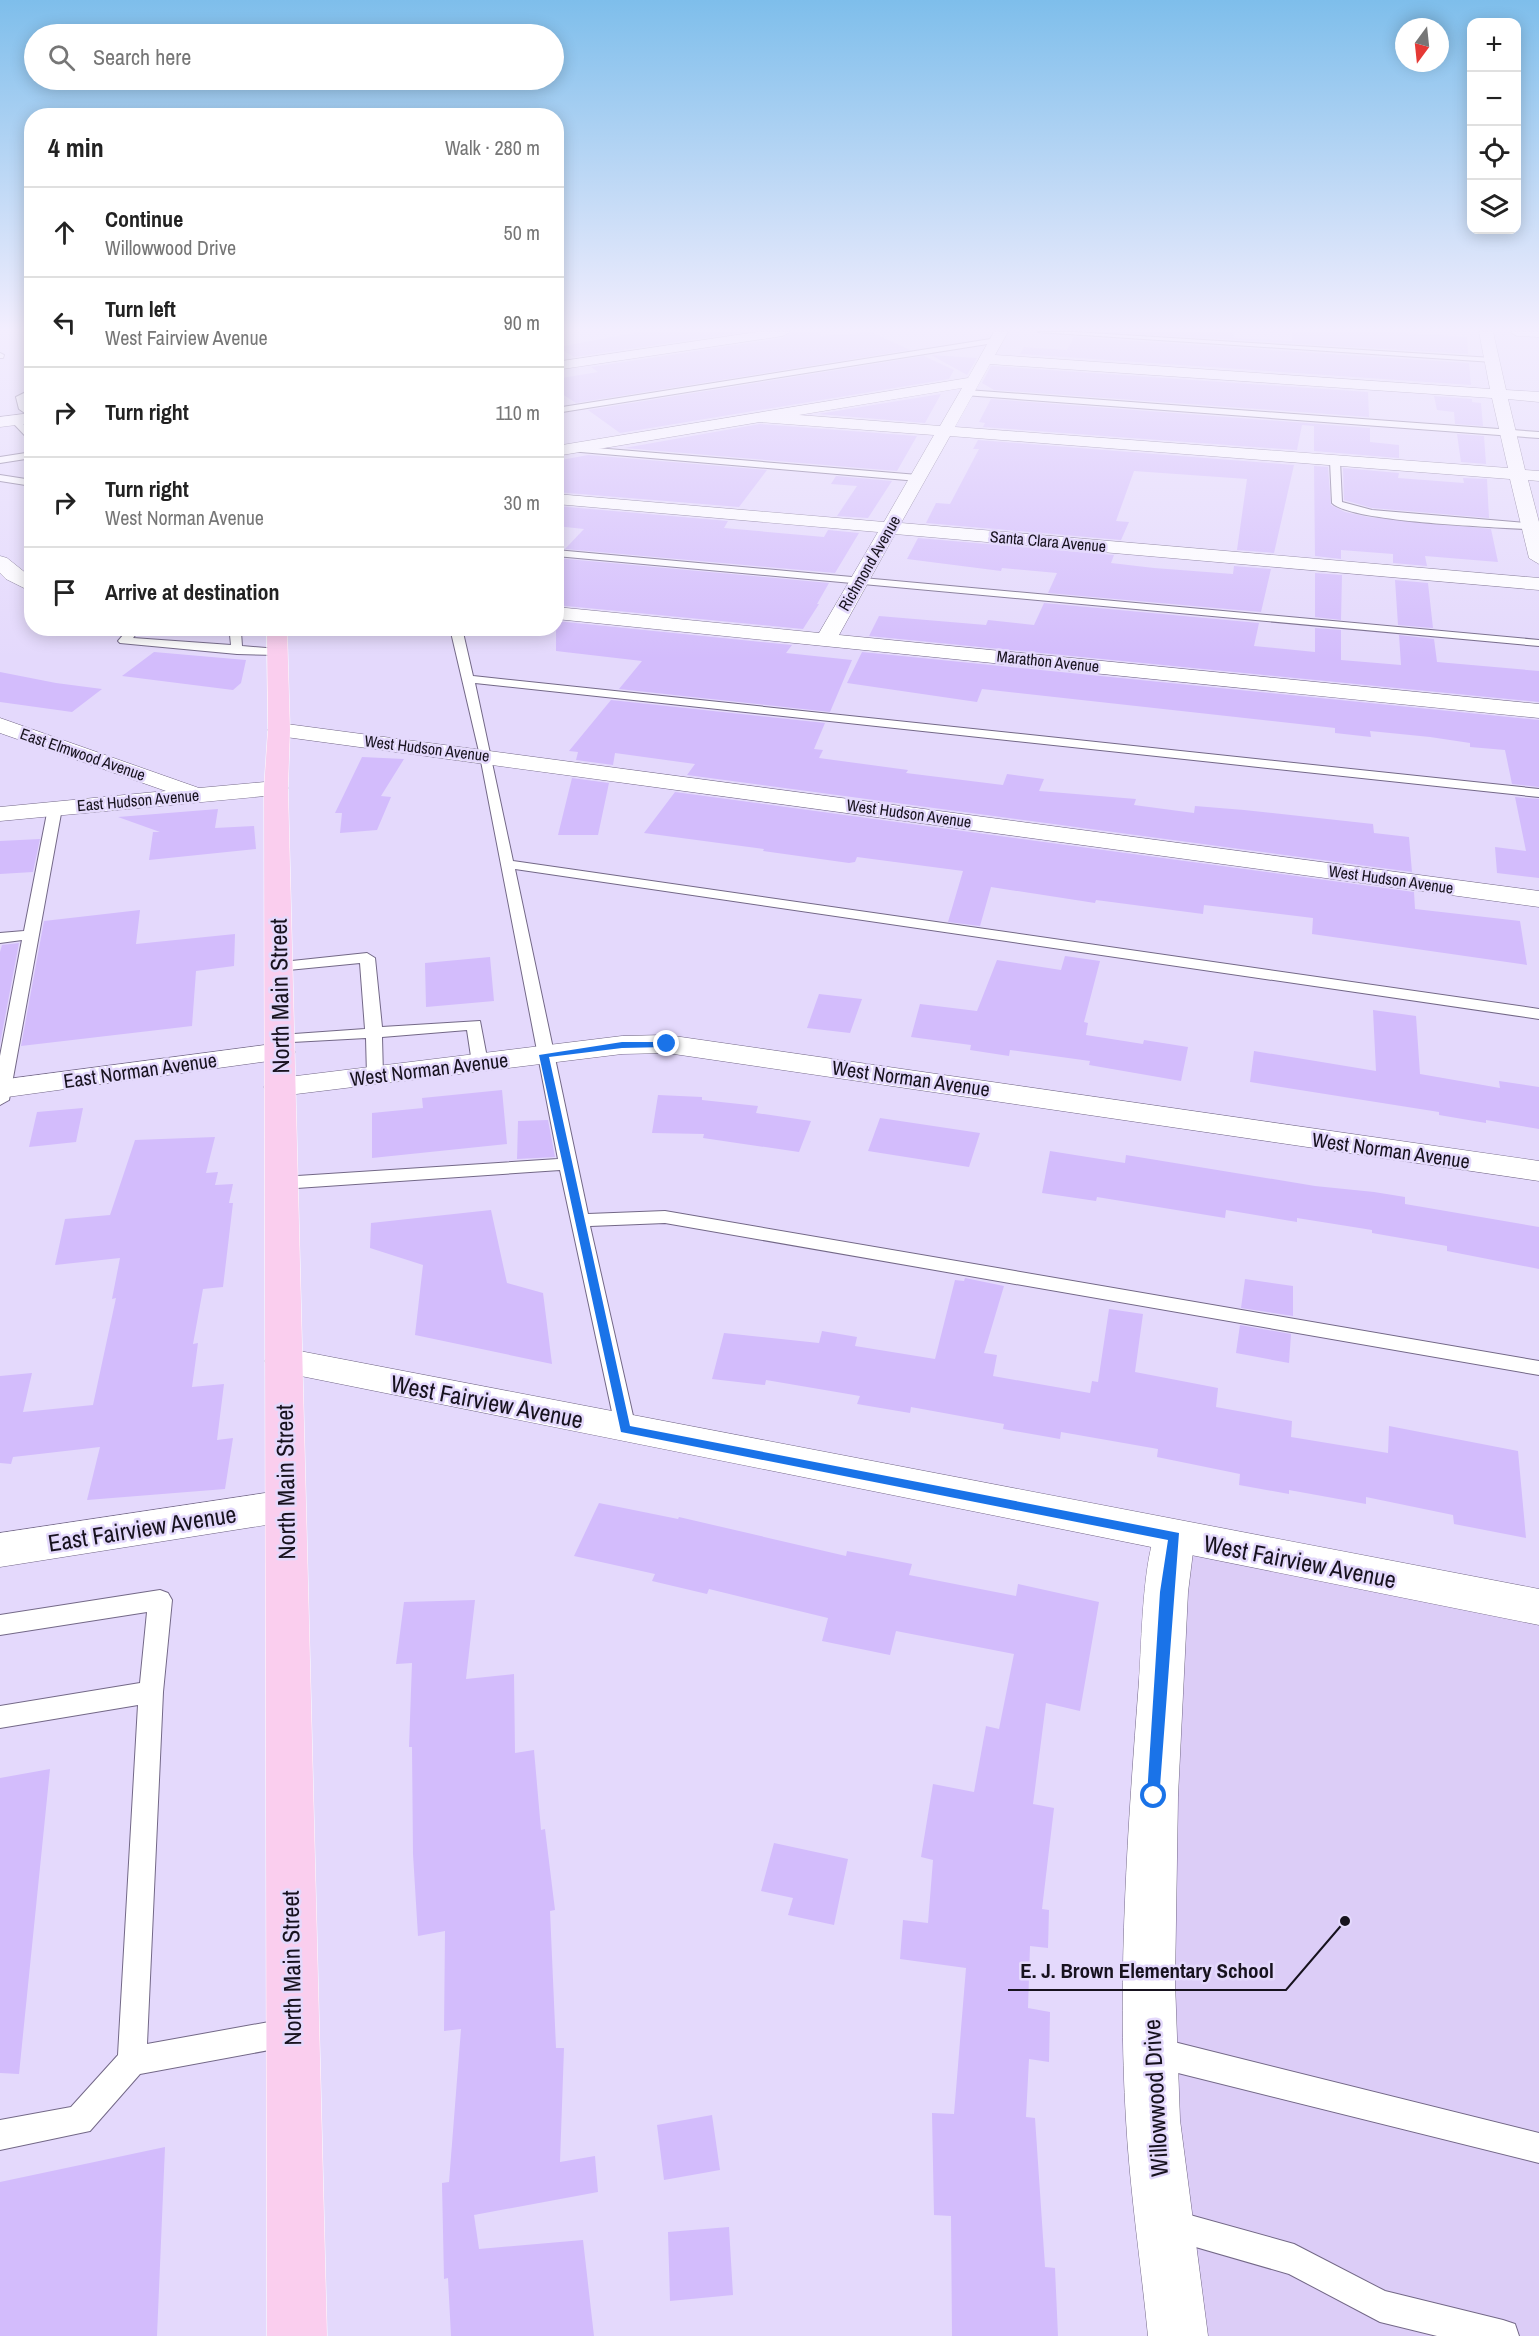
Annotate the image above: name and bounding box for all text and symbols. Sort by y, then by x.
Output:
north arrow [1395,18,1449,72]
map controls [1467,18,1521,234]
button: + [1467,18,1521,72]
search box [24,24,564,90]
icon: search [45,41,78,74]
text: Search here [93,42,191,72]
button: − [1467,72,1521,126]
button: locate [1467,126,1521,180]
text: 4 min [48,130,104,165]
text: Walk · 280 m [445,134,540,161]
button: layers [1467,180,1521,234]
text: Continue [105,204,183,234]
icon: ahead [48,216,81,249]
text: 50 m [504,219,540,246]
text: Willowwood Drive [105,234,236,261]
text: Turn left [105,294,176,324]
icon: left [48,306,81,339]
text: 90 m [504,309,540,336]
text: West Fairview Avenue [105,324,268,351]
icon: right [48,396,81,429]
text: Turn right [105,397,189,427]
text: 110 m [496,399,540,426]
text: Turn right [105,474,189,504]
icon: right [48,486,81,519]
text: 30 m [504,489,540,516]
text: West Norman Avenue [105,504,264,531]
street label: Richmond Avenue [833,511,905,615]
street label: Santa Clara Avenue [989,525,1107,557]
icon: arrive [48,576,81,609]
text: Arrive at destination [105,577,279,607]
street label: Marathon Avenue [996,645,1100,677]
street label: East Elmwood Avenue [17,722,149,786]
street label: West Hudson Avenue [363,729,491,767]
street label: East Hudson Avenue [76,784,200,816]
street label: West Hudson Avenue [845,793,973,833]
street label: West Hudson Avenue [1327,859,1455,899]
street label: North Main Street [262,918,296,1074]
route end [653,1030,679,1056]
street label: East Norman Avenue [62,1046,218,1094]
street label: West Norman Avenue [348,1046,510,1092]
street label: West Norman Avenue [830,1054,992,1102]
street label: West Norman Avenue [1310,1126,1472,1174]
street label: West Fairview Avenue [388,1367,586,1435]
street label: North Main Street [268,1404,302,1560]
street label: East Fairview Avenue [46,1497,238,1559]
street label: West Fairview Avenue [1201,1527,1399,1595]
route start [1140,1782,1166,1808]
street label: North Main Street [274,1890,308,2046]
callout: E. J. Brown Elementary School [1008,1951,1286,1990]
text: E. J. Brown Elementary School [1020,1956,1274,1985]
street label: Willowwood Drive [1135,2019,1175,2177]

